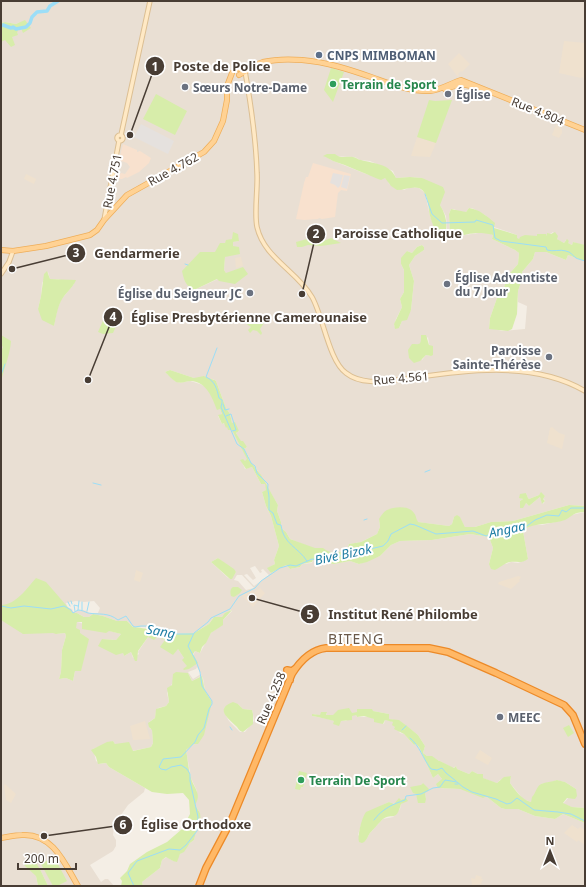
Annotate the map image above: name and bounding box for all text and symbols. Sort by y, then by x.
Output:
place label: CNPS MIMBOMAN [327,47,436,64]
marker: CNPS MIMBOMAN [314,50,324,60]
callout: Poste de Police [145,54,278,79]
text: Poste de Police [173,57,271,75]
text: 1 [152,58,158,75]
place label: Terrain de Sport [341,76,437,93]
place label: Sœurs Notre-Dame [193,79,307,96]
marker: Terrain de Sport [328,79,338,89]
marker: Sœurs Notre-Dame [180,82,190,92]
place label: Église [456,86,491,103]
marker: Église [443,89,453,99]
street label: Rue 4.804 [509,93,567,129]
street label: Rue 4.762 [145,148,201,190]
street label: Rue 4.751 [98,152,126,210]
callout: Paroisse Catholique [306,221,470,246]
text: Paroisse Catholique [334,224,462,242]
text: 2 [313,225,320,242]
callout: Gendarmerie [66,241,187,266]
text: 3 [73,244,80,261]
text: Gendarmerie [94,244,180,262]
place label: Église Adventiste du 7 Jour [455,269,558,300]
marker: Église Adventiste du 7 Jour [442,279,452,289]
place label: Église du Seigneur JC [118,285,242,302]
marker: Église du Seigneur JC [245,288,255,298]
callout: Église Presbytérienne Camerounaise [103,305,375,330]
text: 4 [110,308,117,325]
text: Église Presbytérienne Camerounaise [131,308,367,326]
place label: Paroisse Sainte-Thérèse [453,342,541,373]
marker: Paroisse Sainte-Thérèse [544,352,554,362]
street label: Rue 4.561 [373,367,429,389]
water label: Angaa [486,516,528,542]
water label: Bivé Bizok [313,539,374,569]
callout: Institut René Philombe [300,602,486,627]
text: Institut René Philombe [328,605,478,623]
text: 5 [307,606,314,623]
water label: Sang [145,620,177,642]
district label: BITENG [328,629,384,648]
street label: Rue 4.258 [252,669,290,727]
place label: MEEC [508,709,541,726]
marker: MEEC [495,712,505,722]
place label: Terrain De Sport [309,772,406,789]
marker: Terrain De Sport [296,775,306,785]
callout: Église Orthodoxe [113,812,259,837]
text: Église Orthodoxe [141,815,251,833]
text: 6 [120,816,127,833]
north arrow [530,831,570,871]
text: N [546,833,554,848]
scale bar [18,845,76,871]
text: 200 m [24,850,59,867]

